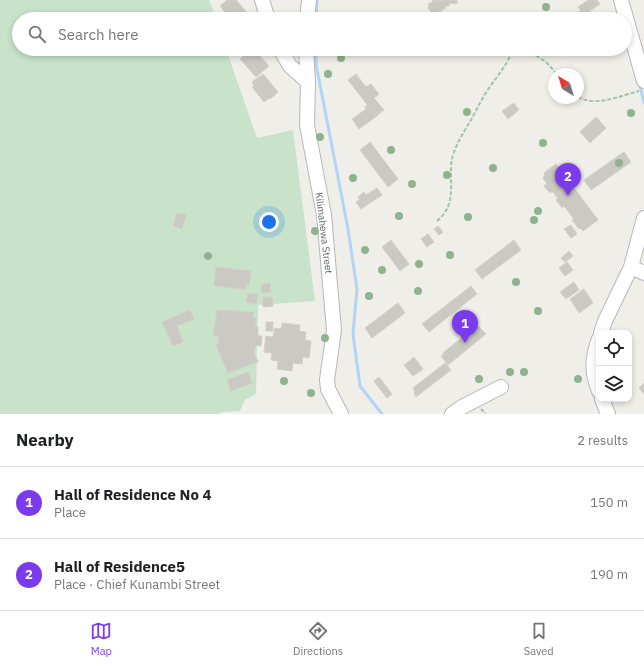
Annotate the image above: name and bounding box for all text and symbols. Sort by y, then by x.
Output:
search box [12,12,632,56]
icon: search [26,23,48,45]
text: Search here [58,25,138,44]
north arrow [548,68,584,104]
pin: 2 [555,163,581,196]
street label: Kilimahewa Street [313,192,336,275]
your location [259,212,279,232]
pin: 1 [452,310,478,343]
map controls [596,330,632,402]
button: locate [596,330,632,366]
button: layers [596,366,632,402]
text: Nearby [16,429,74,451]
text: 2 results [577,432,628,449]
text: Hall of Residence No 4 [54,485,211,504]
text: 1 [25,494,33,511]
text: 150 m [590,494,628,511]
text: Place [54,504,86,521]
text: Hall of Residence5 [54,557,185,576]
text: 2 [25,566,33,583]
text: 190 m [590,566,628,583]
text: Place · Chief Kunambi Street [54,576,220,593]
tab: Map [90,620,112,658]
tab: Directions [293,620,343,658]
tab: Saved [524,620,554,658]

